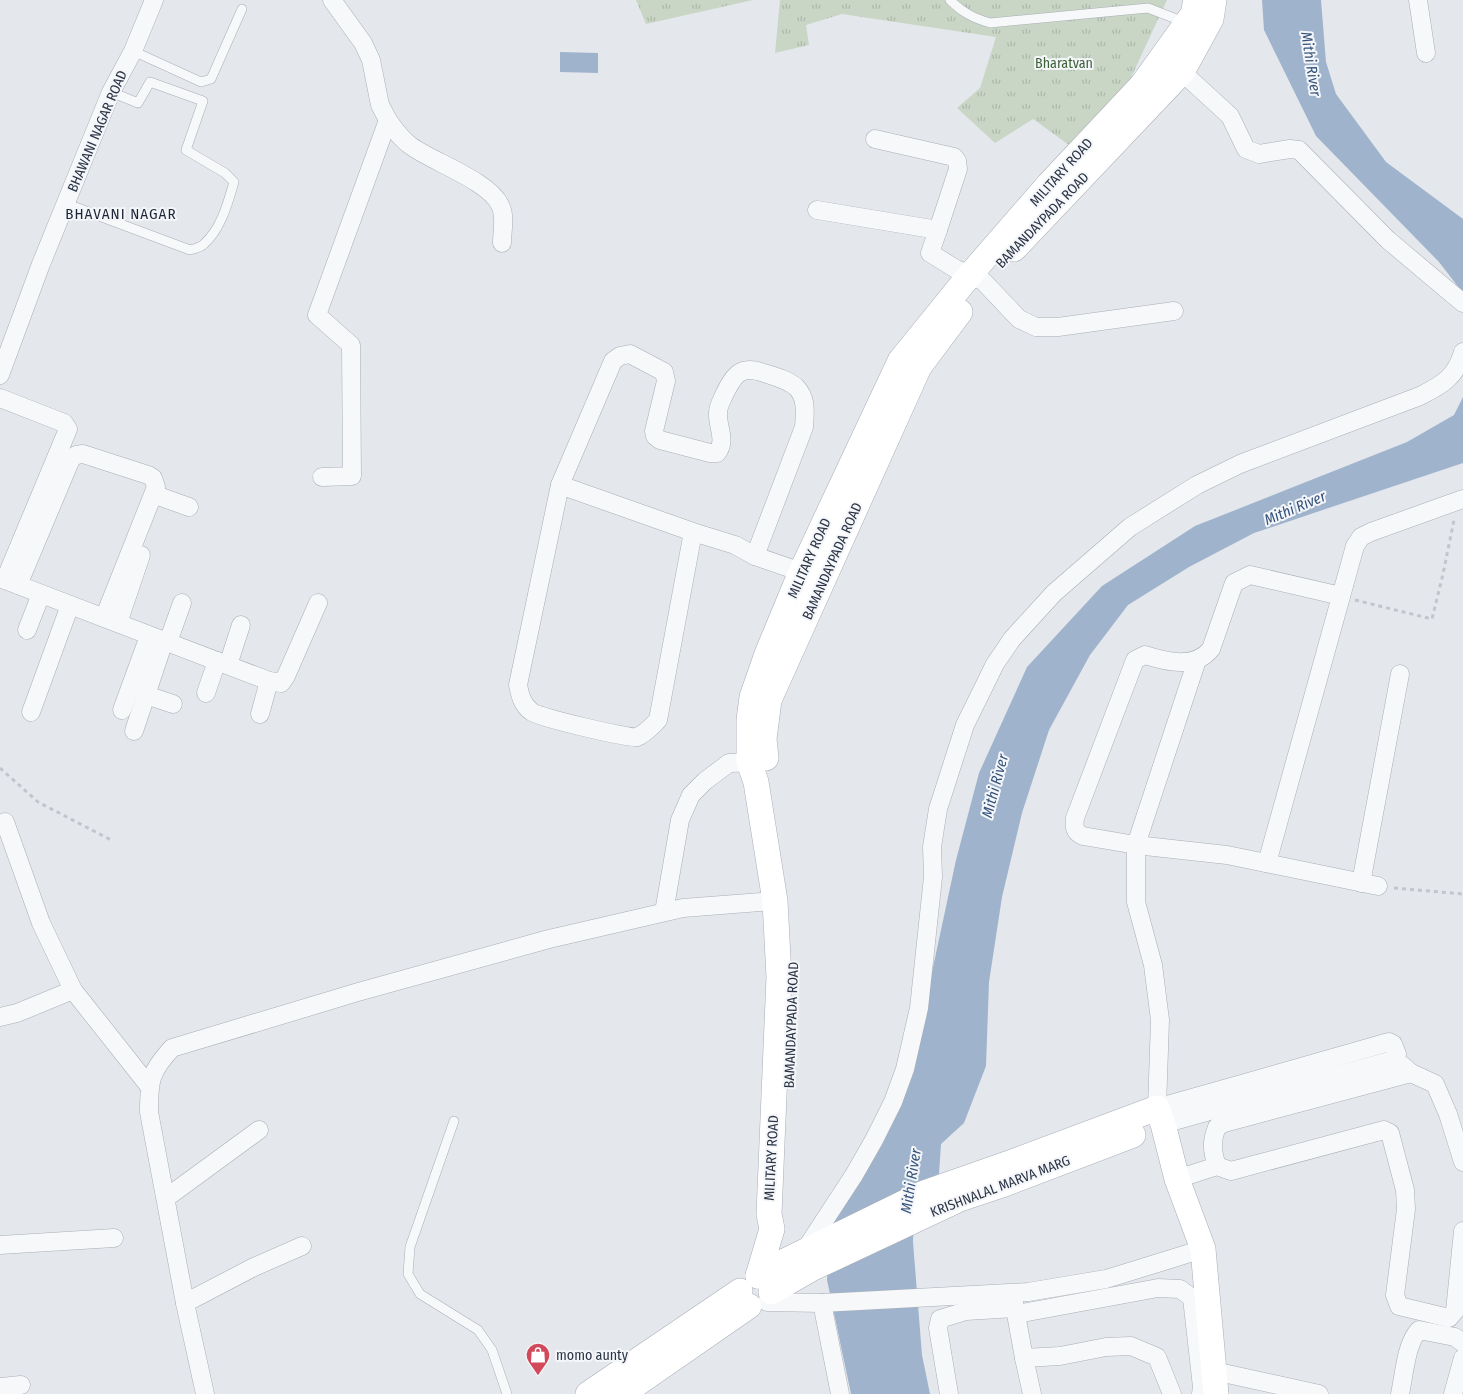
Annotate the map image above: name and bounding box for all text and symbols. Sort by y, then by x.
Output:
water label: Mithi River [1297,30,1325,98]
park label: Bharatvan [1035,55,1093,72]
street label: BHAWANI NAGAR ROAD [64,68,131,195]
street label: MILITARY ROAD [1026,135,1096,210]
street label: BAMANDAYPADA ROAD [992,169,1092,272]
district label: BHAVANI NAGAR [65,205,177,223]
water label: Mithi River [1261,487,1329,529]
street label: BAMANDAYPADA ROAD [799,500,866,622]
street label: MILITARY ROAD [784,516,835,601]
water label: Mithi River [978,751,1012,820]
street label: BAMANDAYPADA ROAD [781,961,802,1089]
street label: MILITARY ROAD [761,1115,782,1201]
water label: Mithi River [897,1147,925,1215]
street label: KRISHNALAL MARVA MARG [928,1152,1072,1221]
shop icon: momo aunty [525,1342,551,1376]
place label: momo aunty [556,1347,629,1364]

